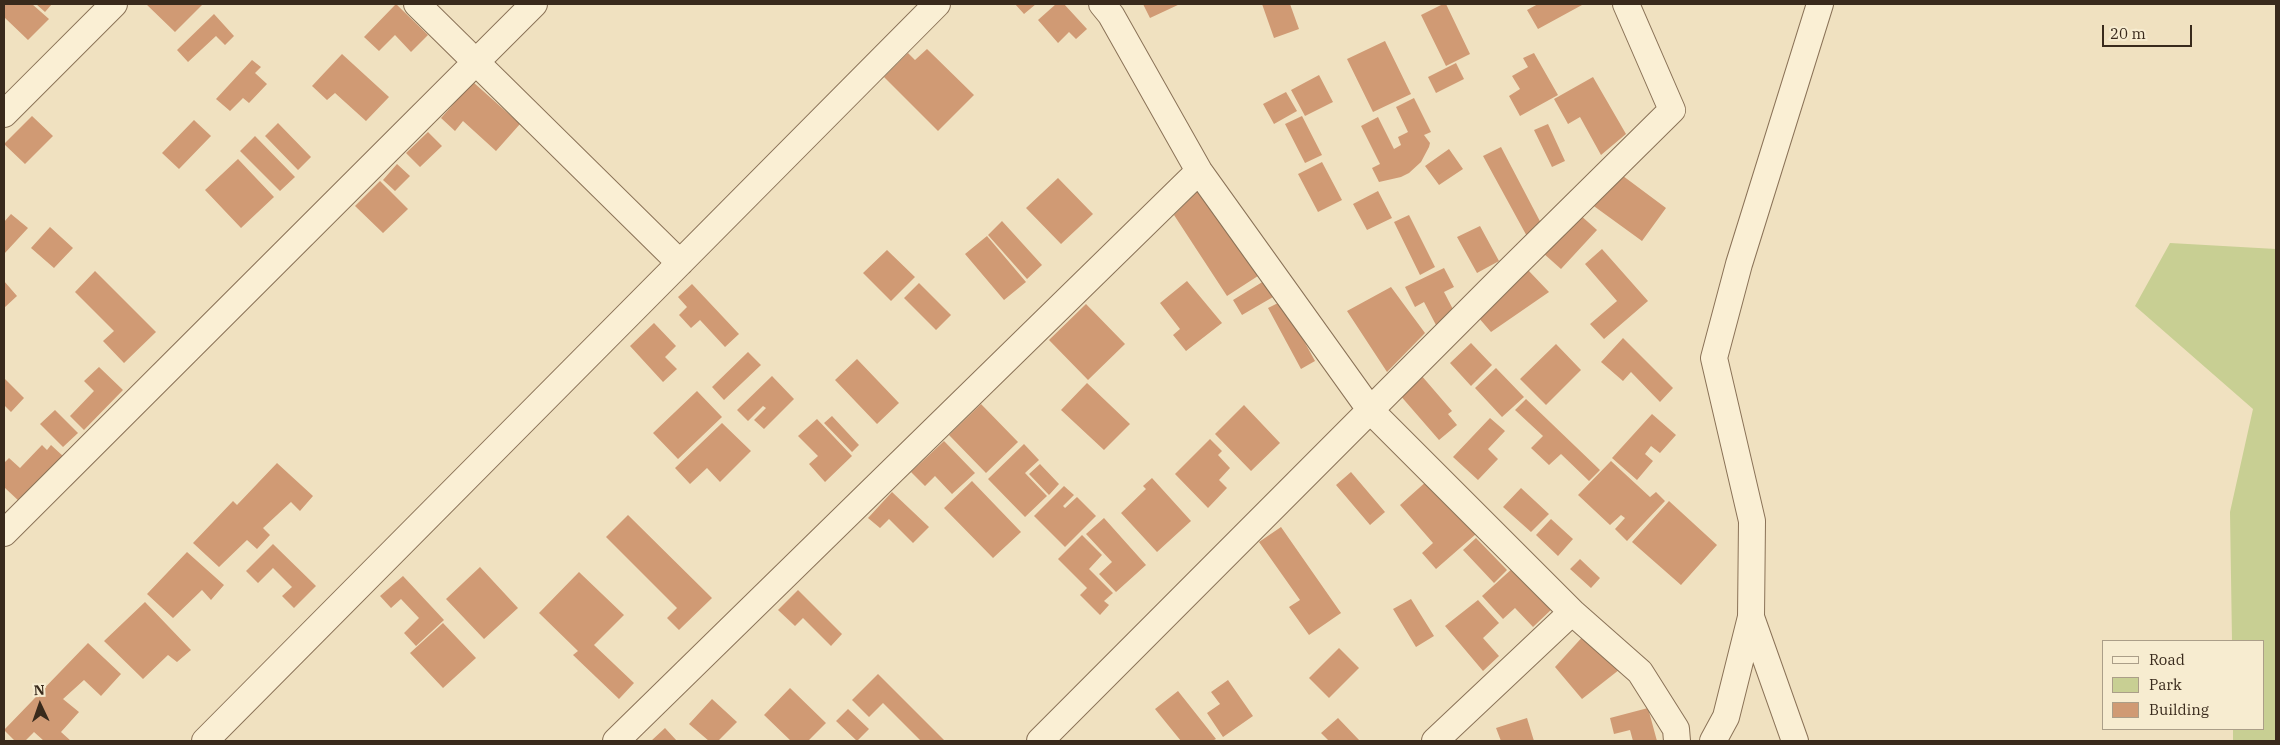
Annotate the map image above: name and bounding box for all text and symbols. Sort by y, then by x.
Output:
scale bar [2105,15,2195,47]
text: 20 m [2110,24,2146,43]
legend [2102,640,2265,730]
text: Road [2149,650,2185,669]
text: Park [2149,675,2182,694]
north arrow [15,680,65,730]
text: N [33,681,45,699]
text: Building [2149,700,2209,719]

